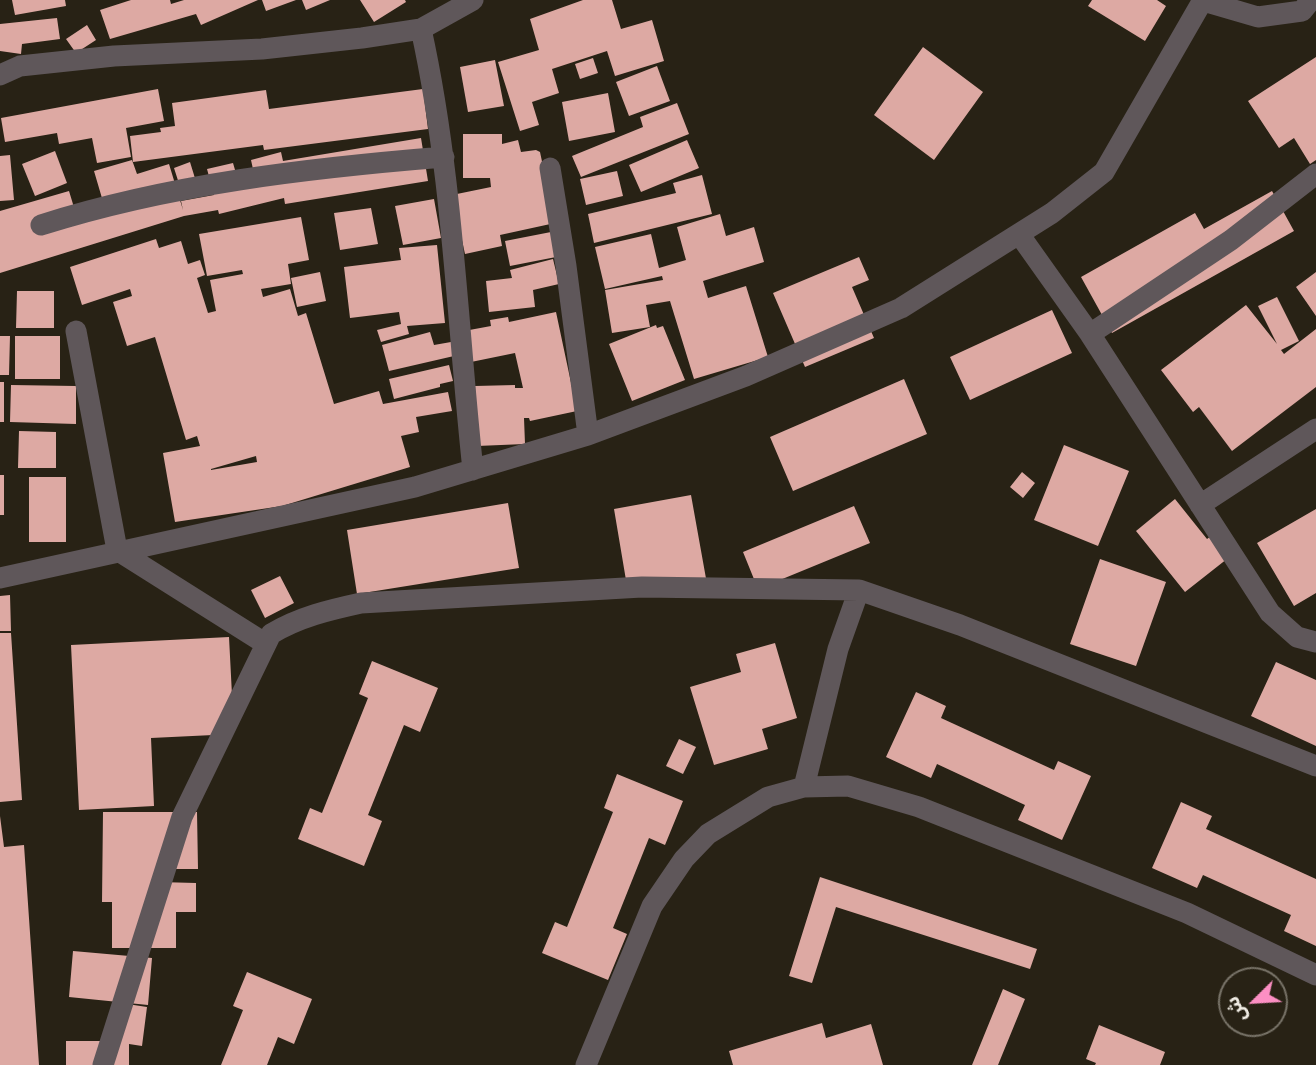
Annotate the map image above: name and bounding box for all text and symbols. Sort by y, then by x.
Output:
north arrow [1218,967,1288,1037]
text: ش [1219,993,1252,1026]

